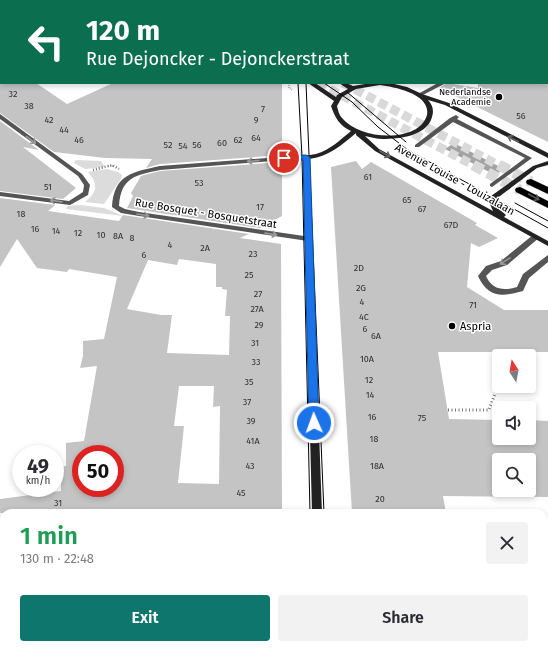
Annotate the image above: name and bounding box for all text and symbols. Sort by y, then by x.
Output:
text: 120 m [86,14,160,47]
icon: left [20,16,72,68]
text: Rue Dejoncker - Dejonckerstraat [86,48,350,70]
place label: Nederlandse Academie [439,87,491,107]
house number: 32 [9,89,17,99]
marker: Nederlandse Academie [494,92,504,102]
house number: 38 [24,101,34,111]
house number: 7 [261,104,265,114]
house number: 56 [516,111,526,121]
house number: 42 [44,115,54,125]
house number: 9 [254,115,259,125]
house number: 44 [59,125,69,135]
house number: 64 [251,133,261,143]
one-way arrow [26,135,37,144]
house number: 46 [74,135,84,145]
house number: 62 [233,135,243,145]
one-way arrow [507,135,519,142]
house number: 60 [217,138,227,148]
house number: 52 [164,140,172,150]
house number: 56 [192,140,202,150]
house number: 54 [178,141,188,151]
pin [267,141,301,175]
street label: Avenue Louise - Louizalaan [393,141,517,218]
icon: arrive [273,147,295,169]
one-way arrow [379,151,391,159]
one-way arrow [247,157,260,164]
house number: 61 [364,172,372,182]
house number: 53 [195,178,203,188]
house number: 51 [44,182,52,192]
one-way arrow [528,194,540,202]
house number: 65 [402,195,412,205]
street label: Rue Bosquet - Bosquetstraat [134,196,278,231]
one-way arrow [50,197,63,205]
house number: 17 [256,202,264,212]
house number: 67 [418,204,426,214]
house number: 18 [17,209,25,219]
one-way arrow [136,211,149,219]
house number: 67D [444,220,458,230]
house number: 16 [31,224,40,234]
house number: 14 [52,226,61,236]
house number: 12 [74,228,82,238]
house number: 10 [97,230,105,240]
one-way arrow [264,230,277,238]
house number: 8A [113,231,124,241]
house number: 8 [130,233,135,243]
house number: 4 [168,240,173,250]
house number: 2A [200,243,211,253]
house number: 23 [249,249,257,259]
house number: 6 [142,250,147,260]
one-way arrow [500,257,511,265]
house number: 2D [354,263,364,273]
house number: 25 [245,270,254,280]
house number: 2G [356,283,366,293]
house number: 27 [254,289,262,299]
house number: 4 [360,297,365,307]
house number: 71 [469,300,477,310]
house number: 27A [250,304,264,314]
house number: 4C [359,312,369,322]
house number: 29 [254,320,264,330]
place label: Aspria [460,320,491,333]
marker: Aspria [447,321,457,331]
house number: 6 [363,324,368,334]
house number: 6A [371,331,382,341]
house number: 31 [251,338,259,348]
north arrow [492,349,536,393]
map controls [492,349,536,497]
house number: 10A [360,354,375,364]
house number: 33 [252,357,260,367]
house number: 12 [365,375,373,385]
house number: 35 [244,377,254,387]
house number: 14 [366,390,375,400]
house number: 37 [243,397,251,407]
button: sound [492,401,536,445]
position arrow [293,402,335,444]
house number: 16 [368,412,377,422]
house number: 75 [418,413,427,423]
house number: 39 [246,416,256,426]
house number: 18 [370,434,378,444]
house number: 41A [246,436,260,446]
speed limit sign: 50 [72,445,124,497]
button: search [492,453,536,497]
text: 49 [27,454,49,478]
house number: 43 [245,461,255,471]
house number: 18A [370,461,385,471]
text: km/h [26,475,50,487]
house number: 45 [236,488,246,498]
house number: 20 [375,494,385,504]
house number: 31 [54,498,62,508]
text: 1 min [20,522,78,550]
button: close [486,522,528,564]
text: 130 m · 22:48 [20,551,94,566]
button: Exit [20,595,270,641]
button: Share [278,595,528,641]

